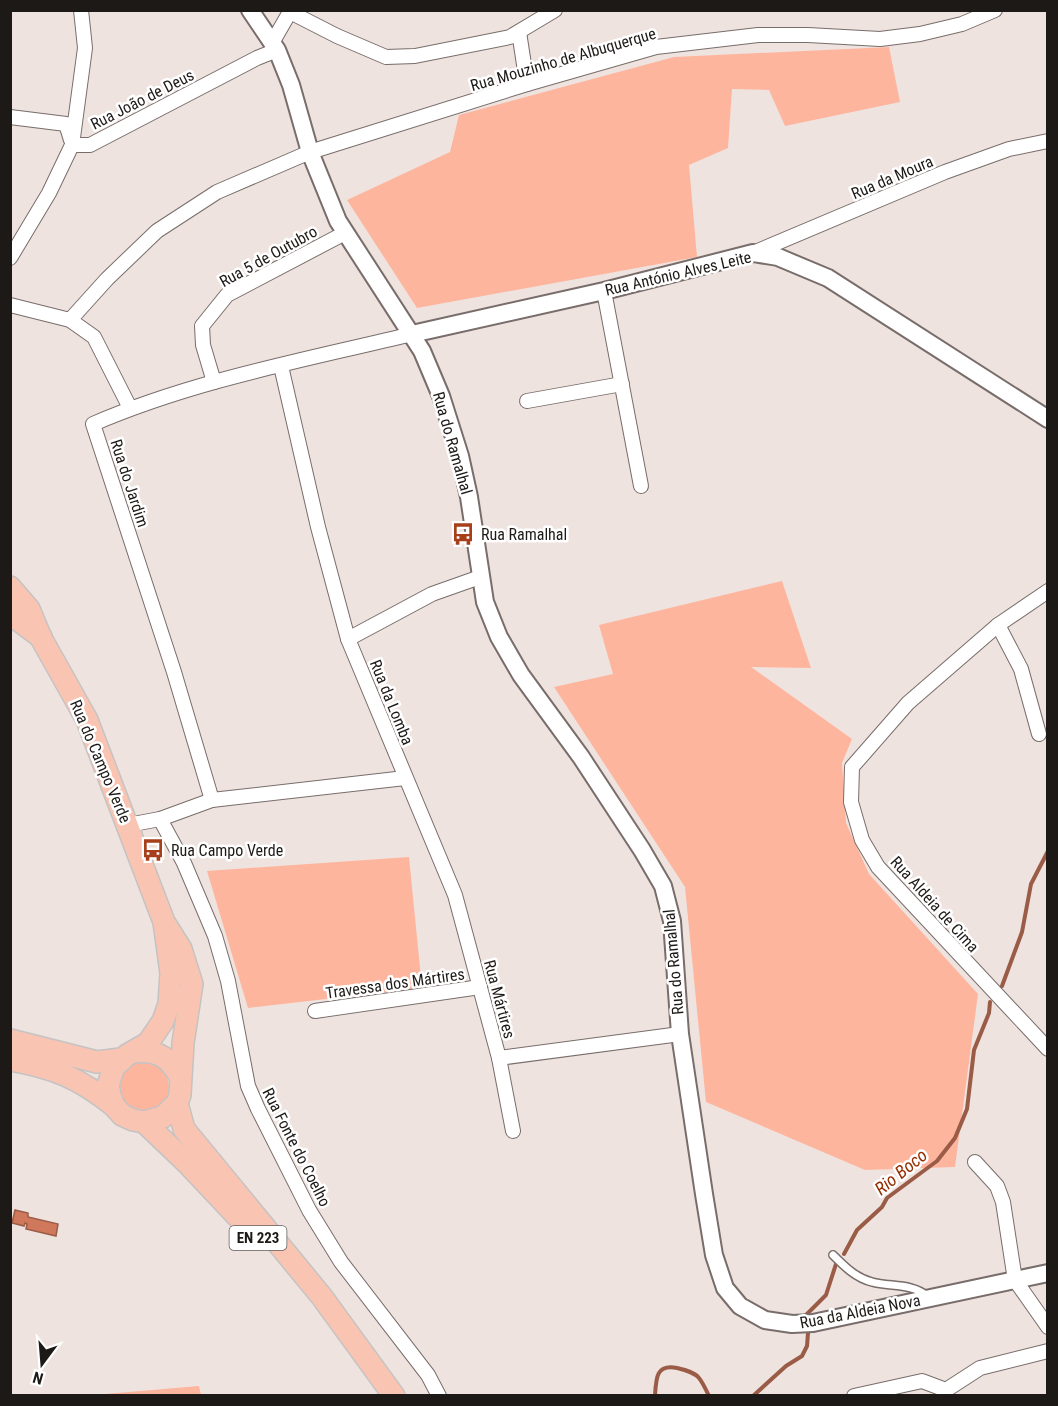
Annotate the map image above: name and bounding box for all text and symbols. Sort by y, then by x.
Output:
street label: Rua Mouzinho de Albuquerque [468,24,658,95]
street label: Rua João de Deus [87,65,197,134]
street label: Rua da Moura [848,152,936,203]
street label: Rua 5 de Outubro [216,222,320,291]
street label: Rua António Alves Leite [603,247,753,300]
street label: Rua do Ramalhal [429,390,476,497]
street label: Rua do Jardim [106,437,153,529]
bus stop icon: Rua Ramalhal [450,521,476,547]
place label: Rua Ramalhal [481,525,567,544]
street label: Rua da Lomba [366,657,417,748]
street label: Rua do Campo Verde [66,697,135,826]
bus stop icon: Rua Campo Verde [140,837,166,863]
place label: Rua Campo Verde [171,841,283,860]
street label: Rua Aldeia de Cima [887,852,983,956]
street label: Rua do Ramalhal [659,908,688,1015]
street label: Rua Mártires [480,958,519,1040]
street label: Travessa dos Mártires [324,964,466,1003]
street label: Rua Fonte do Coelho [258,1085,335,1210]
water label: Rio Boco [870,1144,931,1199]
road number: EN 223 [230,1226,286,1250]
street label: Rua da Aldeia Nova [798,1290,922,1332]
north arrow [12,1334,72,1394]
text: N [31,1367,45,1388]

